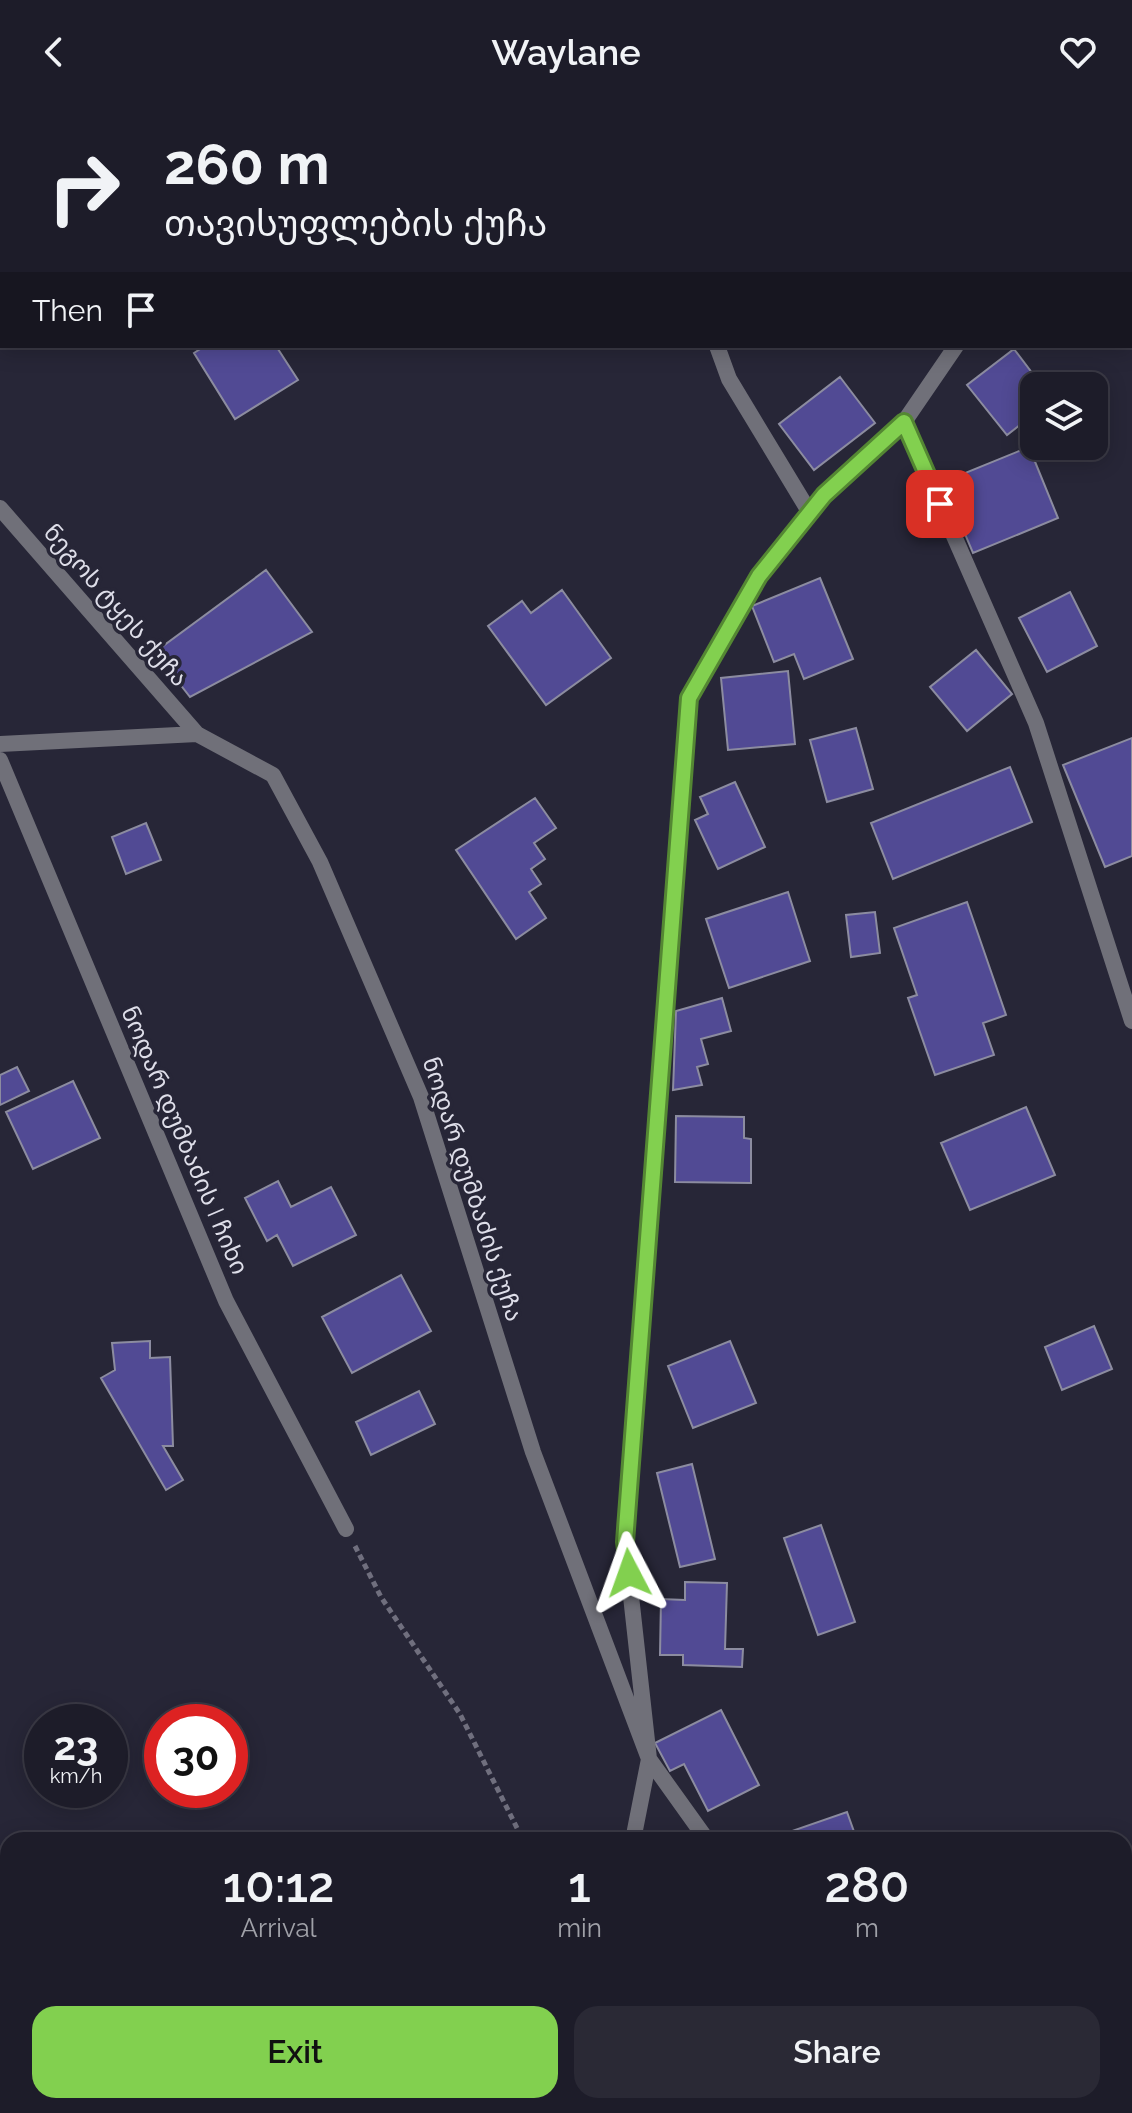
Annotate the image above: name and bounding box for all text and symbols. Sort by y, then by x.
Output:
icon: back [32,30,76,74]
icon: heart [1056,30,1100,74]
text: Waylane [491,31,641,73]
text: 260 m [164,131,330,197]
icon: right [32,136,136,240]
text: თავისუფლების ქუჩა [164,202,547,244]
icon: arrive [119,288,163,332]
text: Then [32,293,103,328]
map controls [1020,372,1108,460]
button: layers [1020,372,1108,460]
pin [906,470,974,538]
icon: arrive [918,482,962,526]
street label: ნეგოს ტყეს ქუჩა [38,518,194,692]
street label: ნოდარ დუმბაძის I ჩიხი [115,1002,255,1278]
street label: ნოდარ დუმბაძის ქუჩა [417,1053,529,1325]
position arrow [587,1531,671,1615]
speed limit sign: 30 [144,1704,248,1808]
text: 23 [54,1722,98,1769]
text: km/h [50,1764,102,1788]
text: 10:12 [223,1857,334,1913]
text: 1 [568,1857,591,1913]
text: 280 [825,1857,909,1913]
text: Arrival [240,1913,317,1943]
text: min [557,1913,602,1943]
text: m [855,1913,879,1943]
button: Exit [32,2006,558,2098]
button: Share [574,2006,1100,2098]

